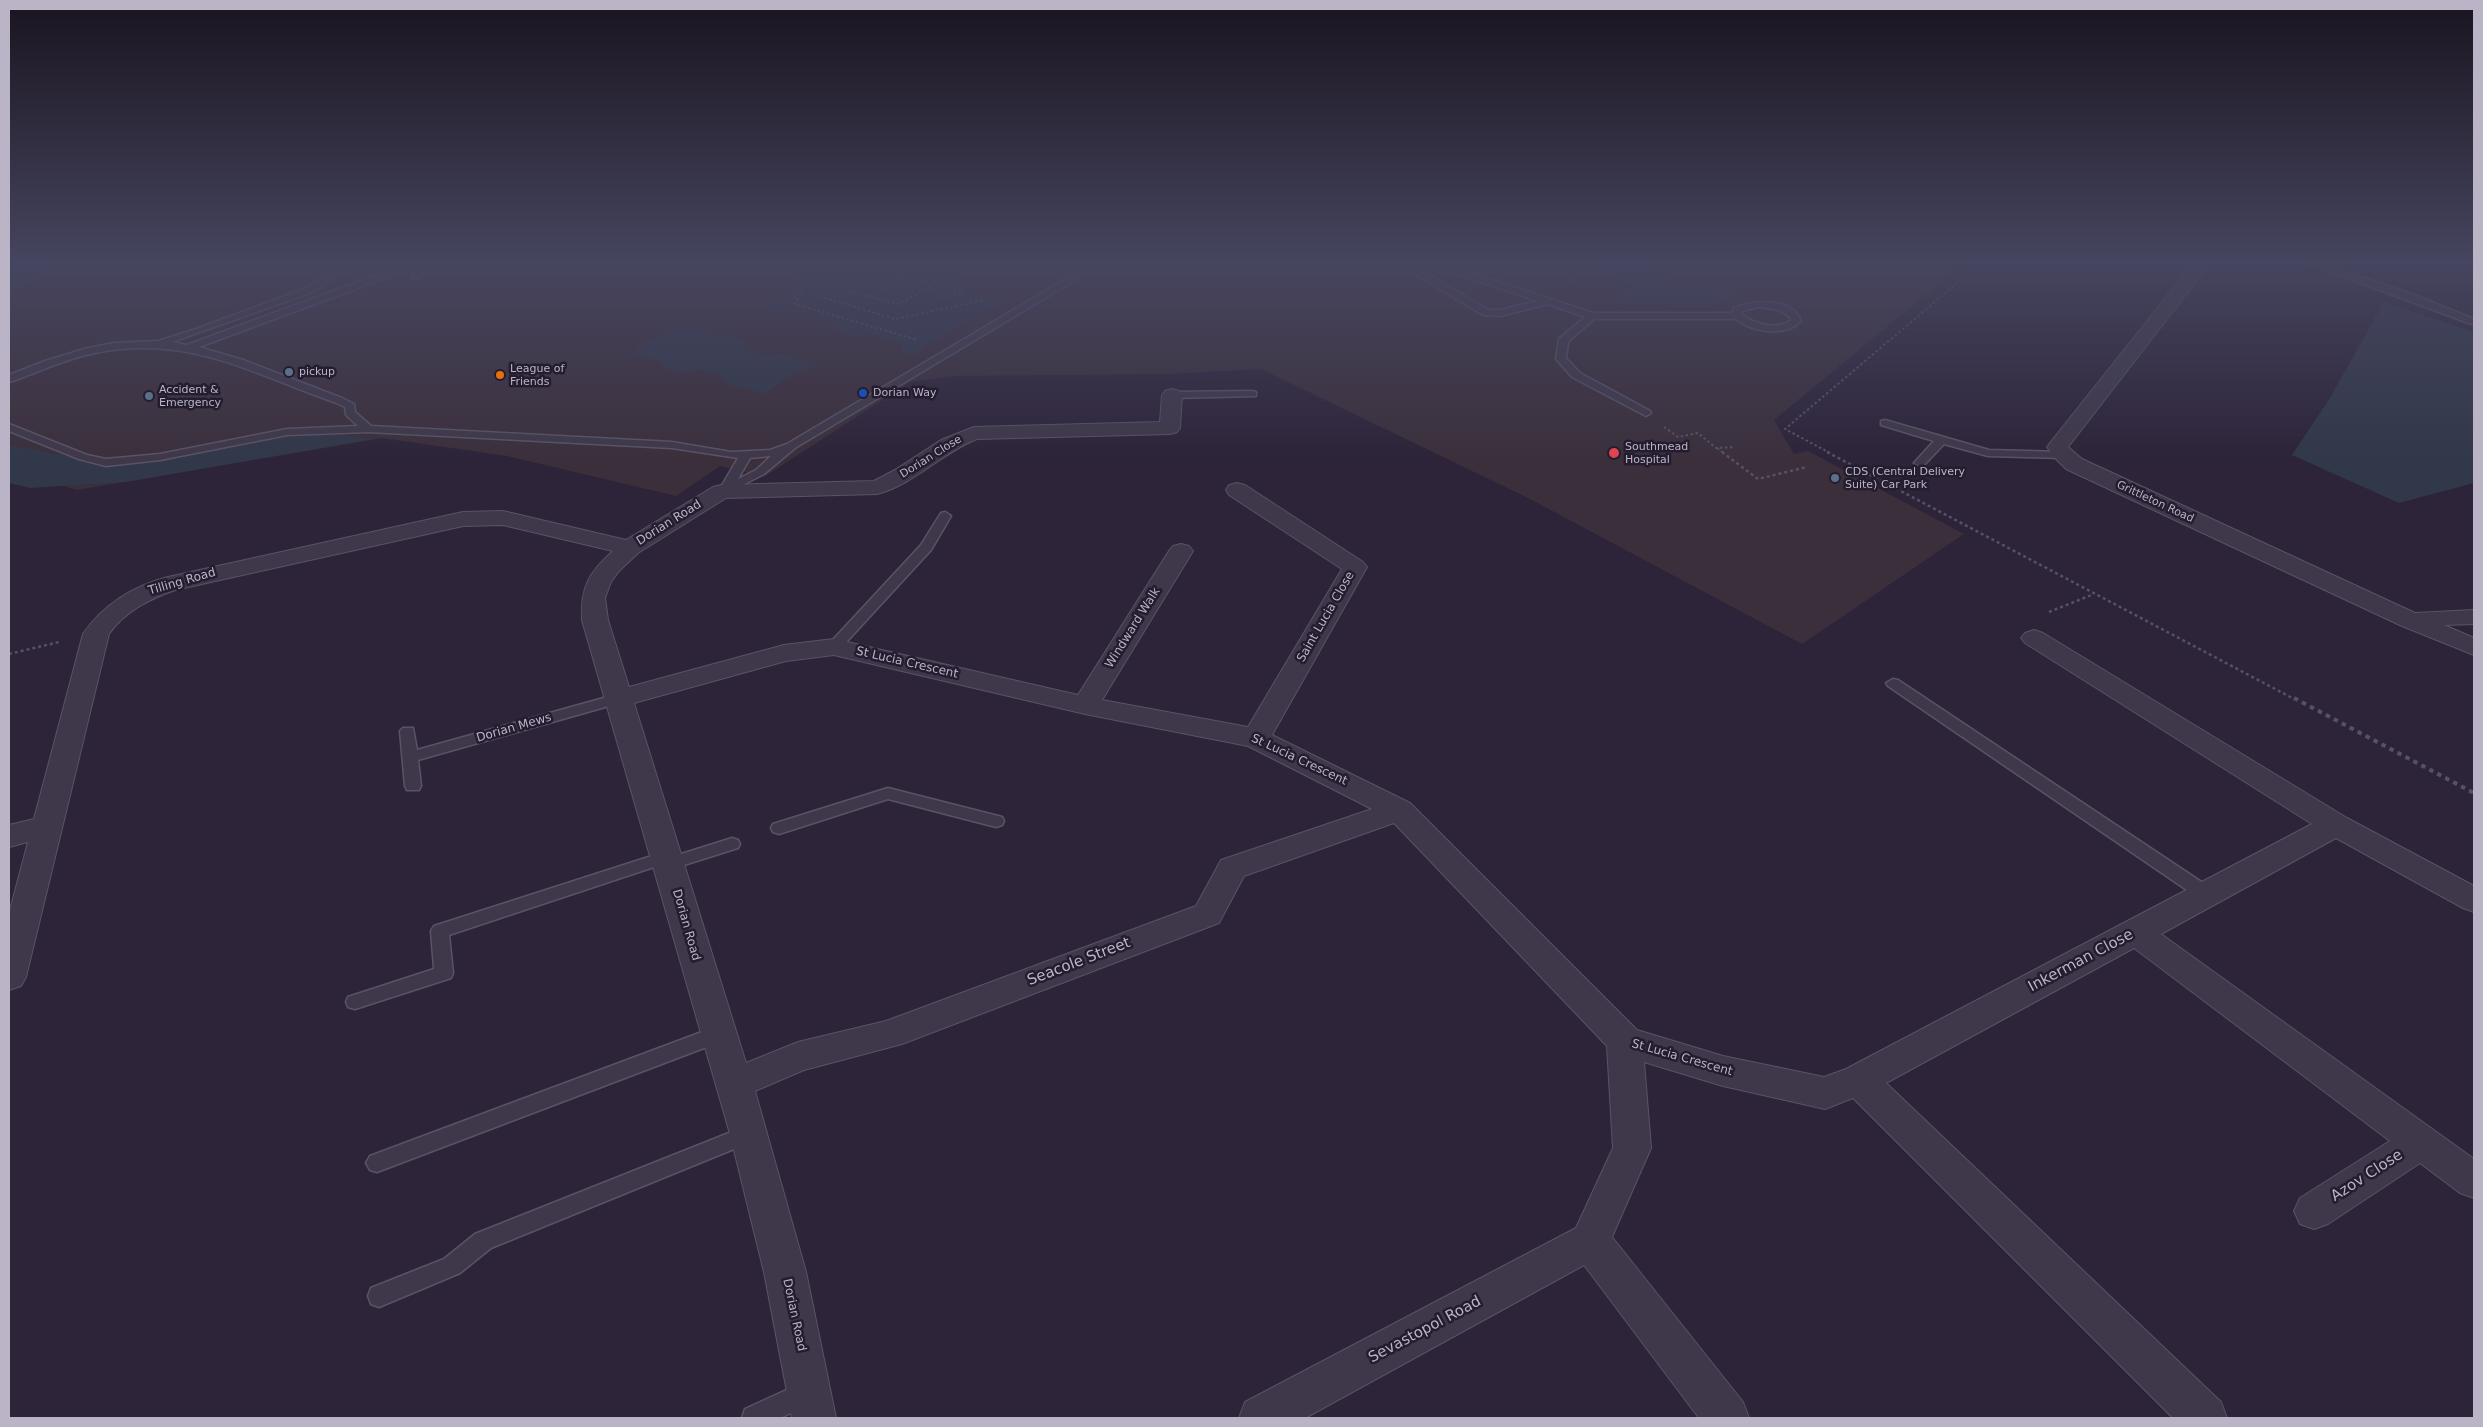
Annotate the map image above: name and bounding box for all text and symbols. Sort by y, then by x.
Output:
place label: League of Friends [510,362,564,388]
place label: pickup [299,365,335,379]
marker: pickup [283,366,295,378]
marker: League of Friends [494,369,506,381]
place label: Accident & Emergency [159,383,221,409]
place label: Dorian Way [873,386,936,400]
marker: Dorian Way [857,387,869,399]
marker: Accident & Emergency [143,390,155,402]
street label: Dorian Close [898,433,964,481]
place label: Southmead Hospital [1625,440,1688,466]
marker: Southmead Hospital [1607,446,1621,460]
place label: CDS (Central Delivery Suite) Car Park [1845,465,1965,491]
marker: CDS (Central Delivery Suite) Car Park [1829,472,1841,484]
street label: Grittleton Road [2114,478,2196,526]
street label: Dorian Road [634,497,704,549]
street label: Tilling Road [147,566,217,598]
street label: Saint Lucia Close [1294,569,1358,665]
street label: Windward Walk [1102,585,1164,671]
street label: St Lucia Crescent [855,644,959,682]
street label: Dorian Mews [475,710,553,746]
street label: St Lucia Crescent [1249,731,1349,789]
street label: Dorian Road [669,888,703,962]
street label: Inkerman Close [2025,926,2137,996]
street label: Seacole Street [1025,934,1133,990]
street label: St Lucia Crescent [1630,1037,1734,1079]
street label: Azov Close [2328,1146,2406,1206]
street label: Dorian Road [779,1277,809,1353]
street label: Sevastopol Road [1366,1293,1484,1367]

